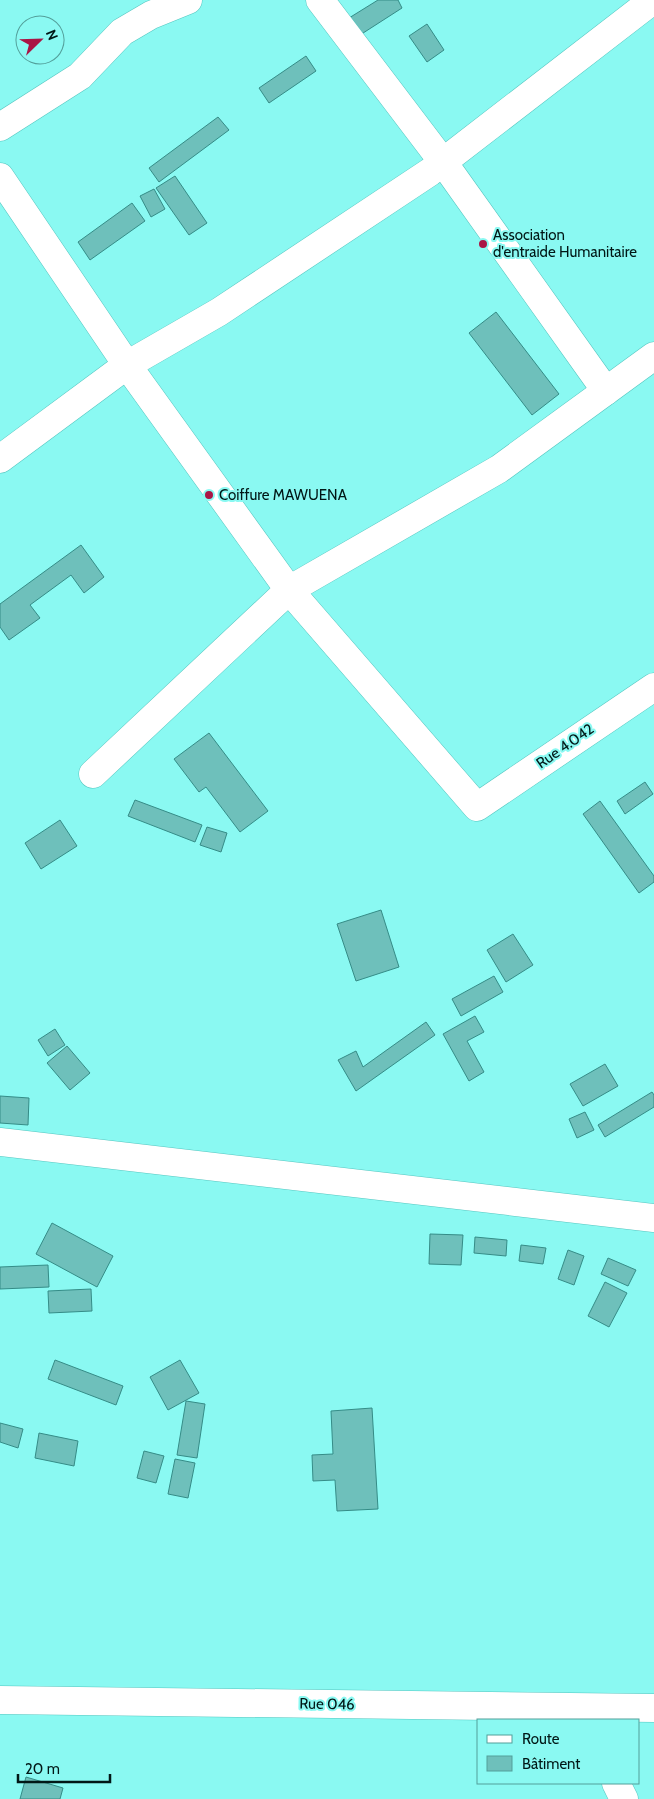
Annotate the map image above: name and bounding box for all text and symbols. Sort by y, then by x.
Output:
north arrow [15,15,65,65]
text: N [42,27,62,43]
place label: Association d'entraide Humanitaire [493,226,637,261]
marker: Association d'entraide Humanitaire [477,238,489,250]
place label: Coiffure MAWUENA [219,486,348,504]
marker: Coiffure MAWUENA [203,489,215,501]
street label: Rue 4.042 [533,720,597,772]
street label: Rue 046 [299,1695,355,1713]
legend [477,1719,639,1784]
text: Route [522,1730,560,1748]
scale bar [18,1752,110,1784]
text: Bâtiment [522,1755,580,1773]
text: 20 m [25,1760,60,1778]

